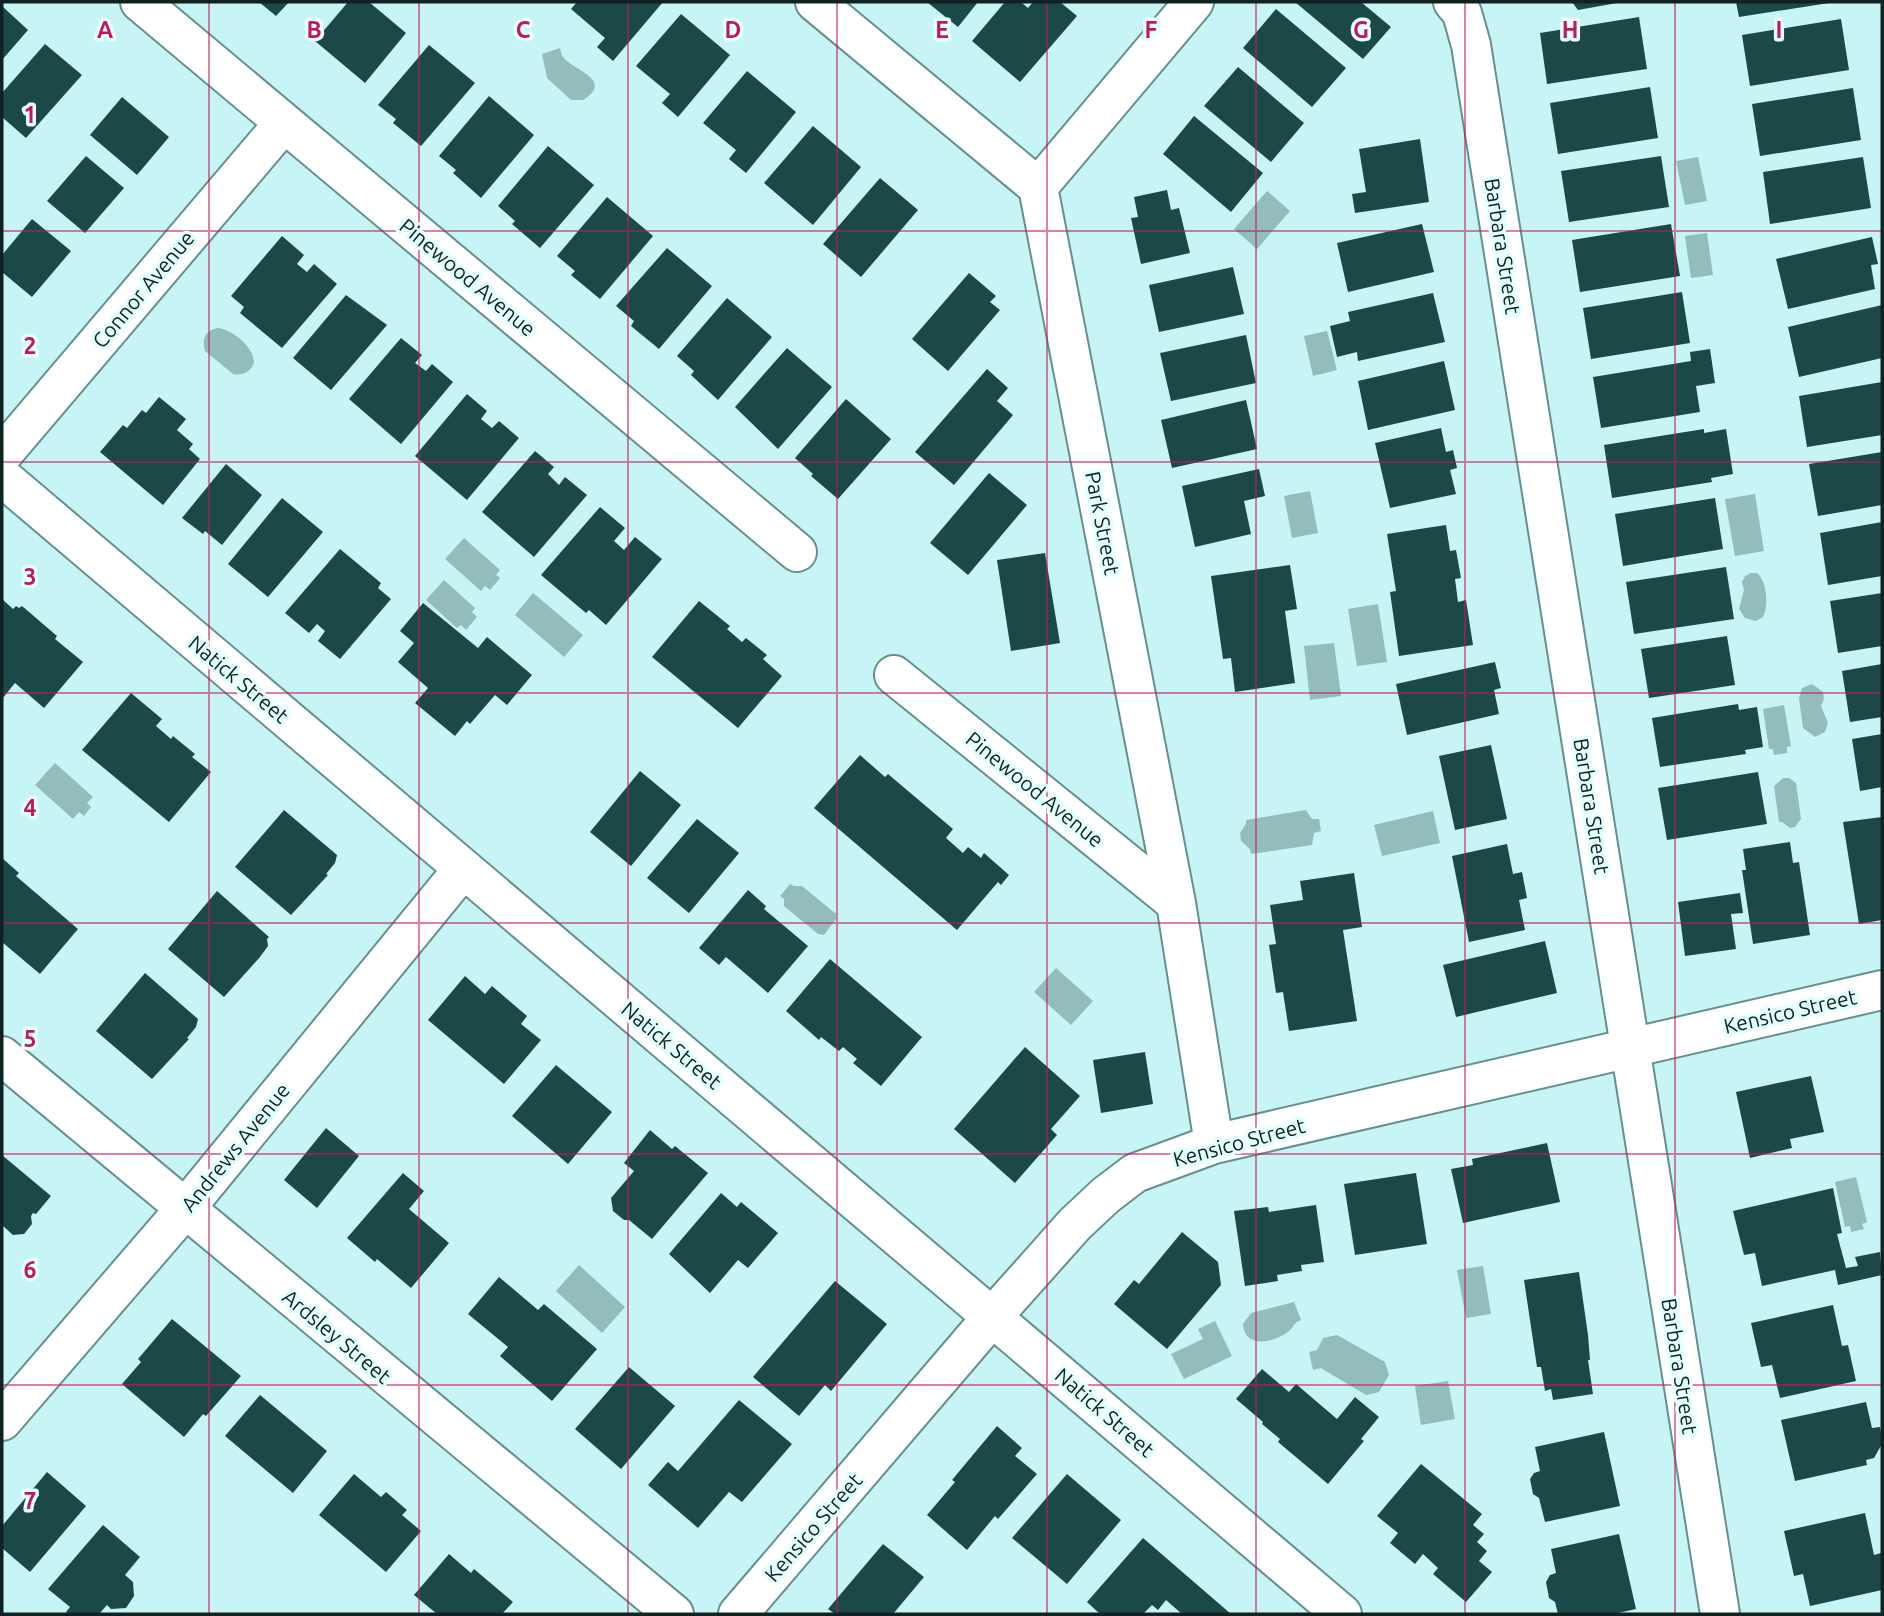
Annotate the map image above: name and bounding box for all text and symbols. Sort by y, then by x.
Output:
text: A [97,17,113,42]
text: B [306,17,322,42]
text: C [516,17,531,42]
text: D [725,17,741,42]
text: E [935,17,949,42]
text: F [1145,17,1158,42]
text: G [1353,17,1369,42]
text: H [1562,17,1578,42]
text: I [1776,17,1782,42]
text: 1 [24,102,36,127]
street label: Barbara Street [1480,176,1526,316]
street label: Pinewood Avenue [395,213,541,341]
street label: Connor Avenue [87,226,199,352]
text: 2 [24,333,36,358]
street label: Park Street [1081,469,1125,577]
text: 3 [24,564,36,589]
street label: Natick Street [184,630,294,728]
street label: Pinewood Avenue [961,726,1109,852]
street label: Barbara Street [1569,736,1615,876]
text: 4 [24,795,37,820]
street label: Kensico Street [1721,984,1859,1038]
street label: Natick Street [617,996,727,1094]
text: 5 [24,1026,36,1051]
street label: Andrews Avenue [176,1078,294,1216]
street label: Kensico Street [1170,1113,1308,1171]
text: 6 [24,1257,37,1282]
street label: Ardsley Street [278,1284,396,1388]
street label: Barbara Street [1657,1296,1703,1436]
street label: Natick Street [1051,1363,1159,1461]
street label: Kensico Street [759,1468,867,1586]
text: 7 [24,1488,36,1513]

